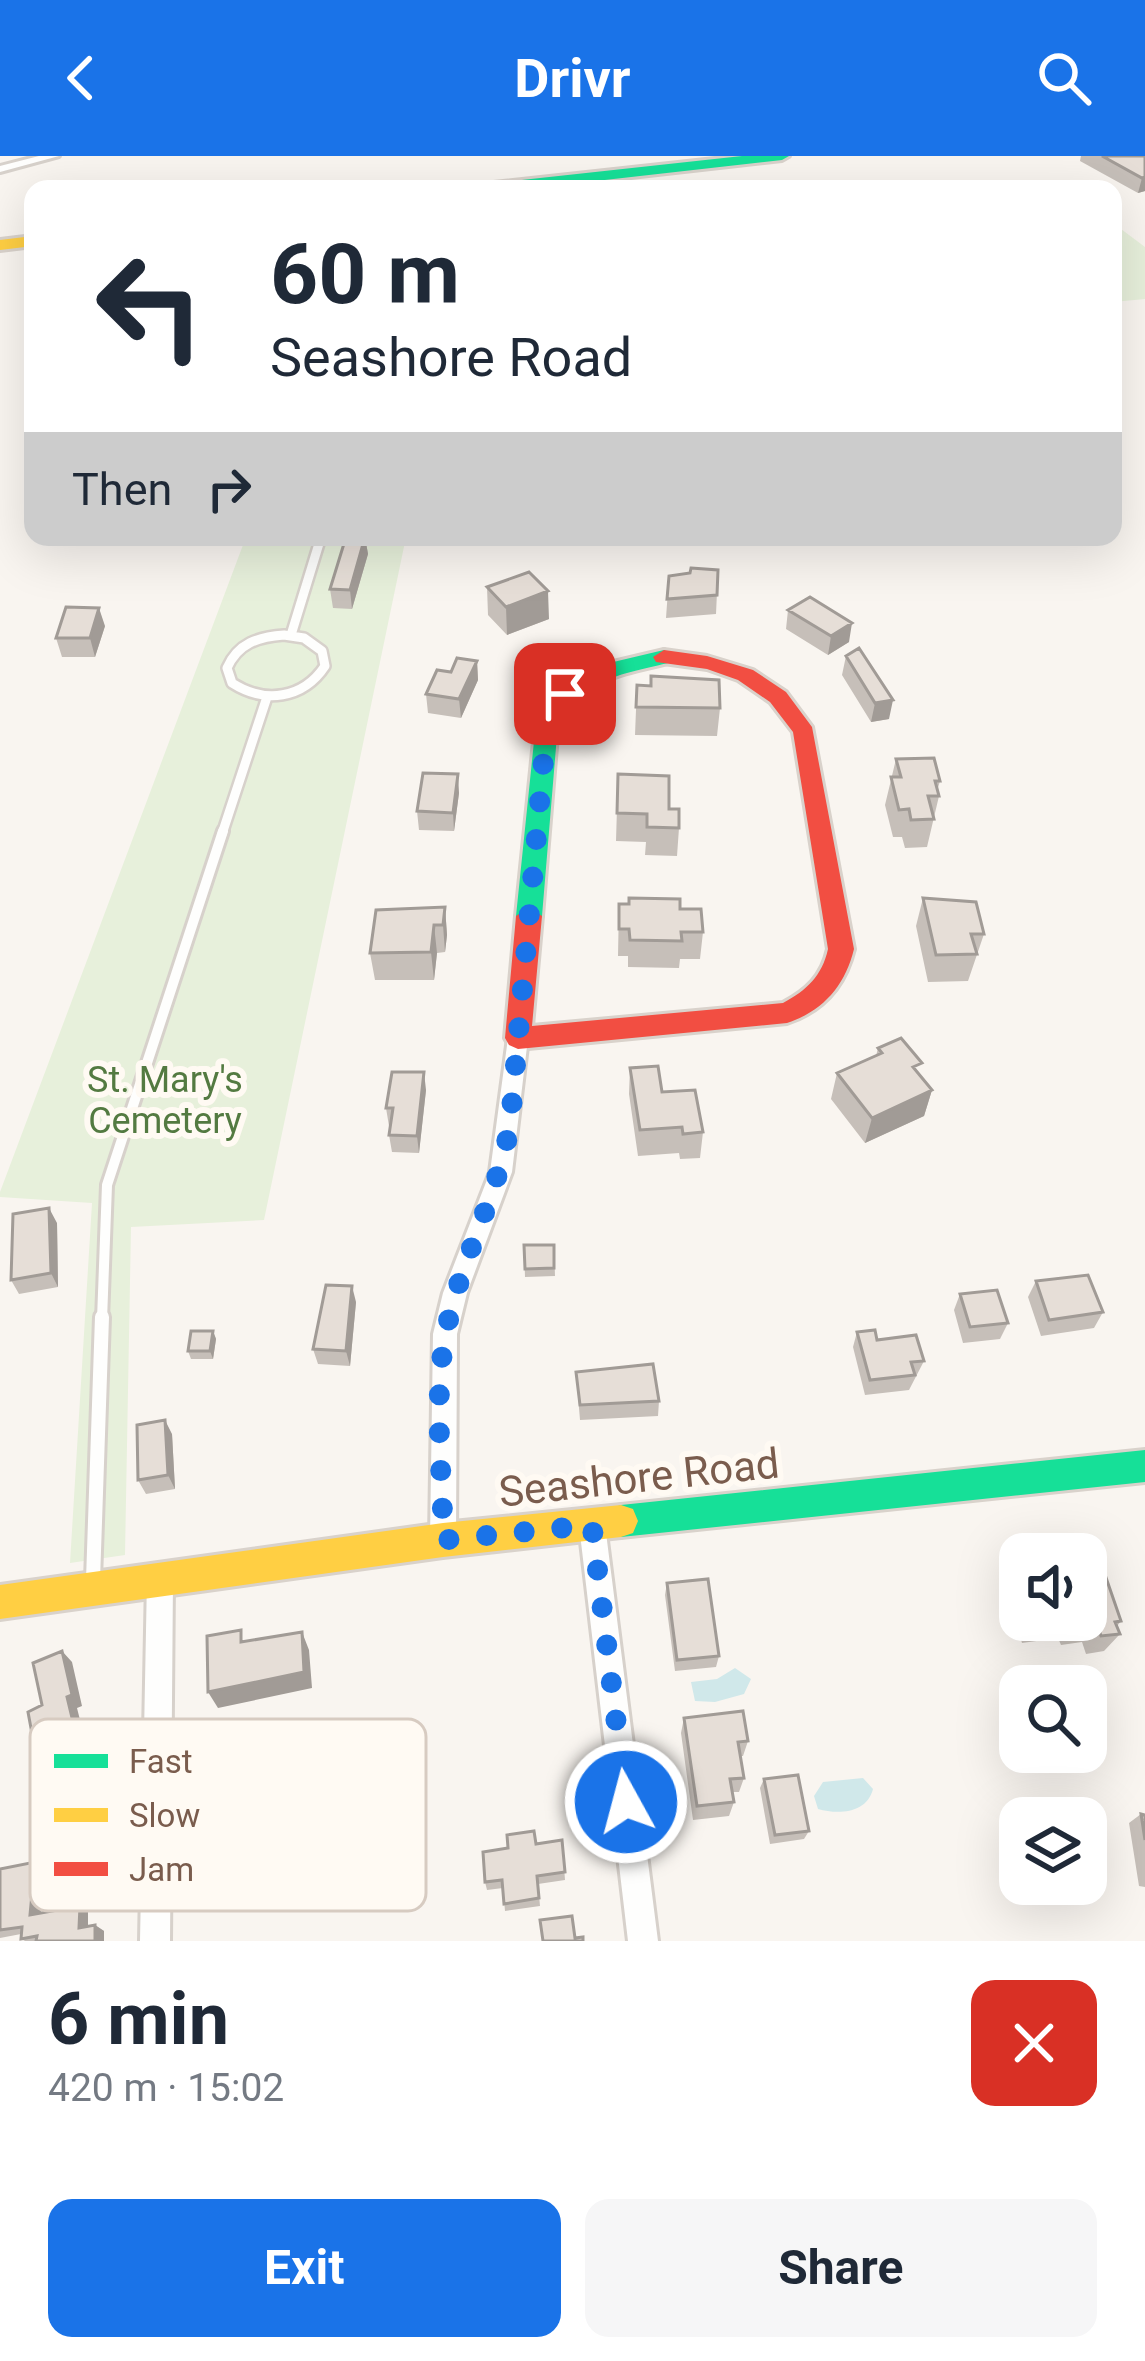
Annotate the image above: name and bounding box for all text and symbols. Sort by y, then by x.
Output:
icon: back [48,45,114,111]
icon: search [1031,45,1097,111]
text: Drivr [514,47,631,110]
text: 60 m [270,225,460,324]
icon: left [72,228,228,384]
text: Seashore Road [270,326,632,389]
icon: right [196,456,262,522]
text: Then [72,463,172,516]
pin [514,643,616,745]
icon: arrive [532,661,598,727]
park label: St. Mary's Cemetery [87,1059,243,1142]
street label: Seashore Road [496,1438,782,1517]
map controls [999,1533,1107,1905]
button: sound [999,1533,1107,1641]
button: search [999,1665,1107,1773]
legend [30,1719,426,1911]
position arrow [563,1739,689,1865]
text: Fast [129,1742,192,1781]
text: Slow [129,1796,200,1835]
button: layers [999,1797,1107,1905]
text: Jam [129,1850,194,1889]
text: 6 min [48,1977,229,2062]
button: close [971,1980,1097,2106]
text: 420 m · 15:02 [48,2065,284,2111]
button: Exit [48,2199,561,2337]
button: Share [585,2199,1097,2337]

